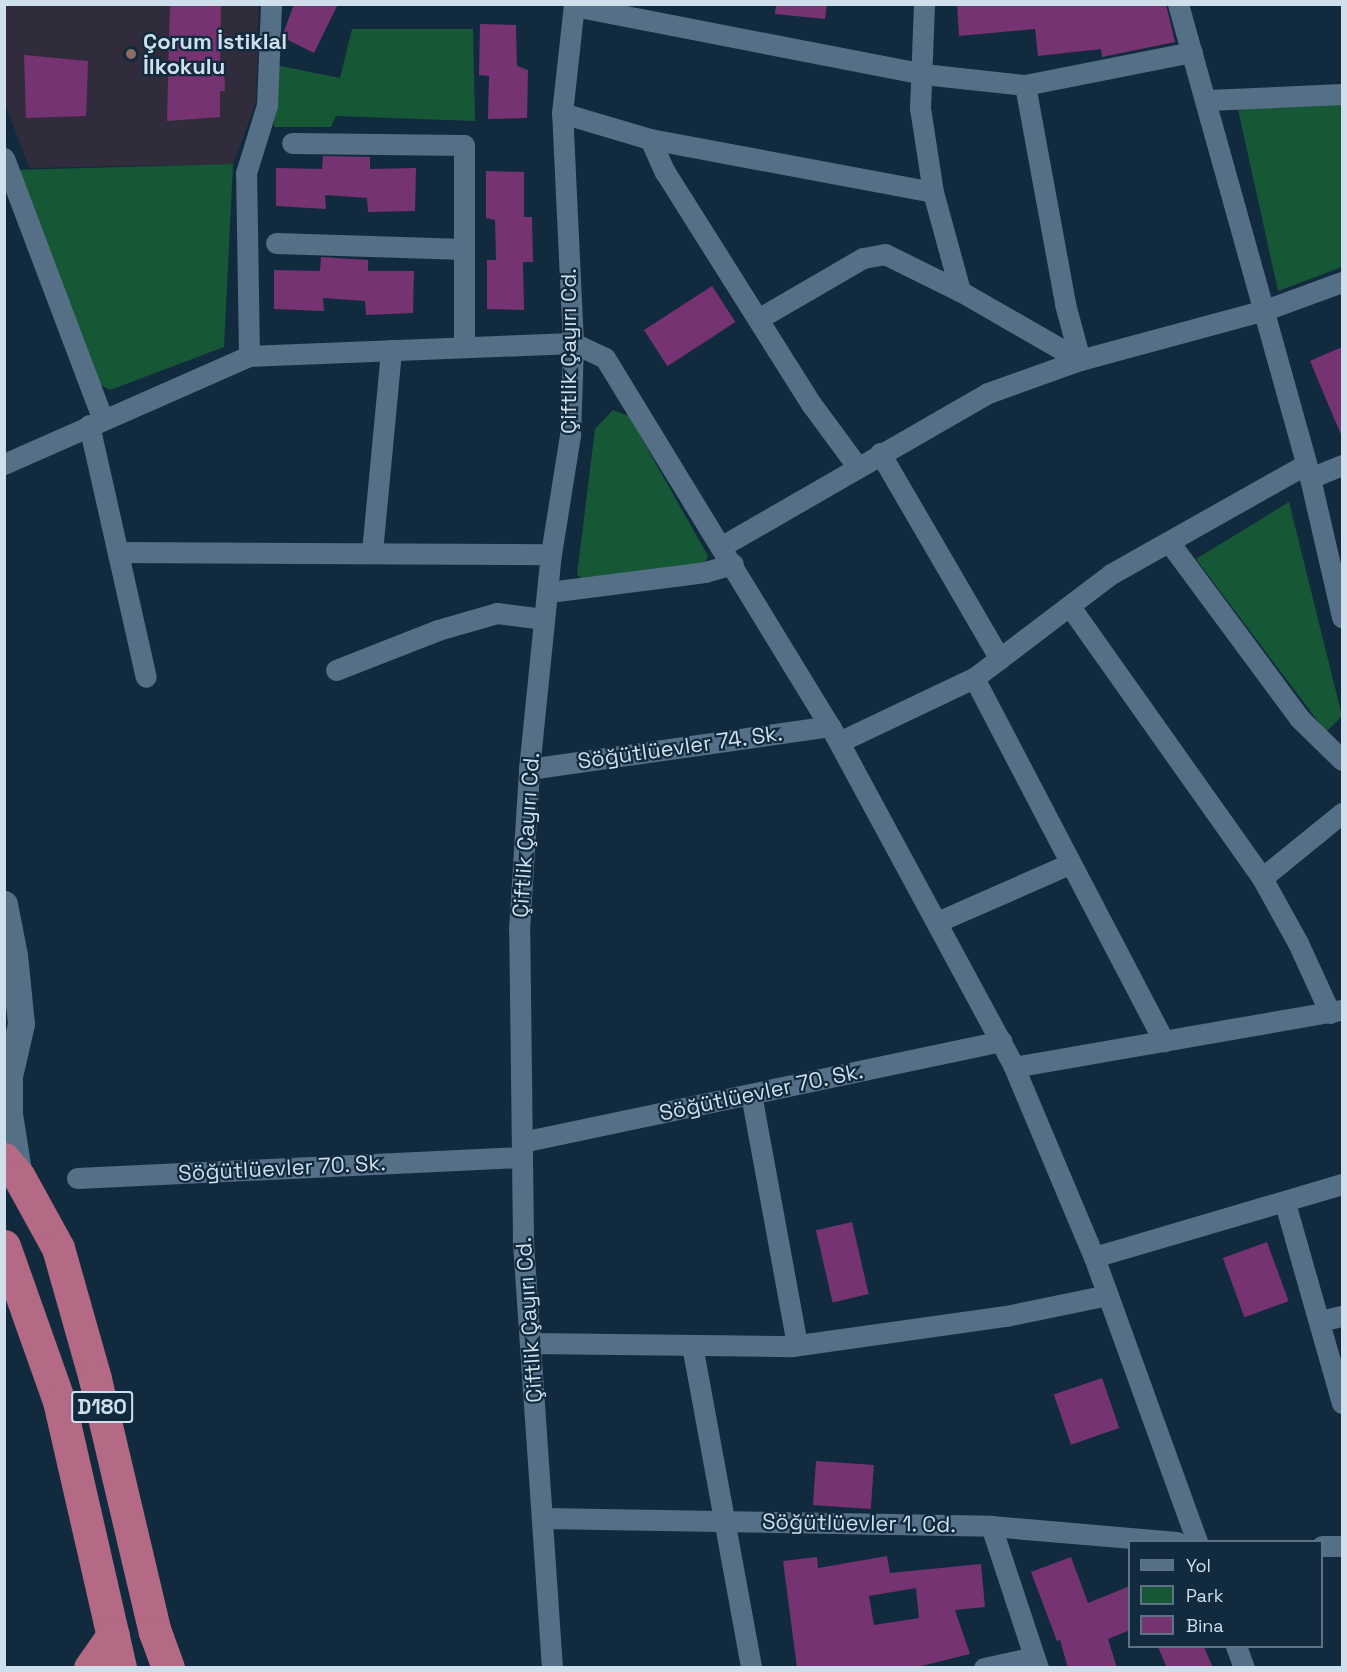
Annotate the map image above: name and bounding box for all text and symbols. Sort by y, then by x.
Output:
place label: Çorum İstiklal İlkokulu [143,28,287,80]
marker: Çorum İstiklal İlkokulu [124,47,138,61]
street label: Çiftlik Çayırı Cd. [556,268,582,434]
street label: Söğütlüevler 74. Sk. [575,719,785,775]
street label: Çiftlik Çayırı Cd. [507,751,545,919]
street label: Söğütlüevler 70. Sk. [656,1057,866,1127]
street label: Söğütlüevler 70. Sk. [177,1149,387,1187]
street label: Çiftlik Çayırı Cd. [510,1236,548,1404]
road number: D180 [70,1389,134,1425]
street label: Söğütlüevler 1. Cd. [761,1508,957,1538]
legend [1128,1540,1323,1648]
text: Yol [1186,1554,1211,1577]
text: Park [1186,1584,1223,1607]
text: Bina [1186,1614,1224,1637]

